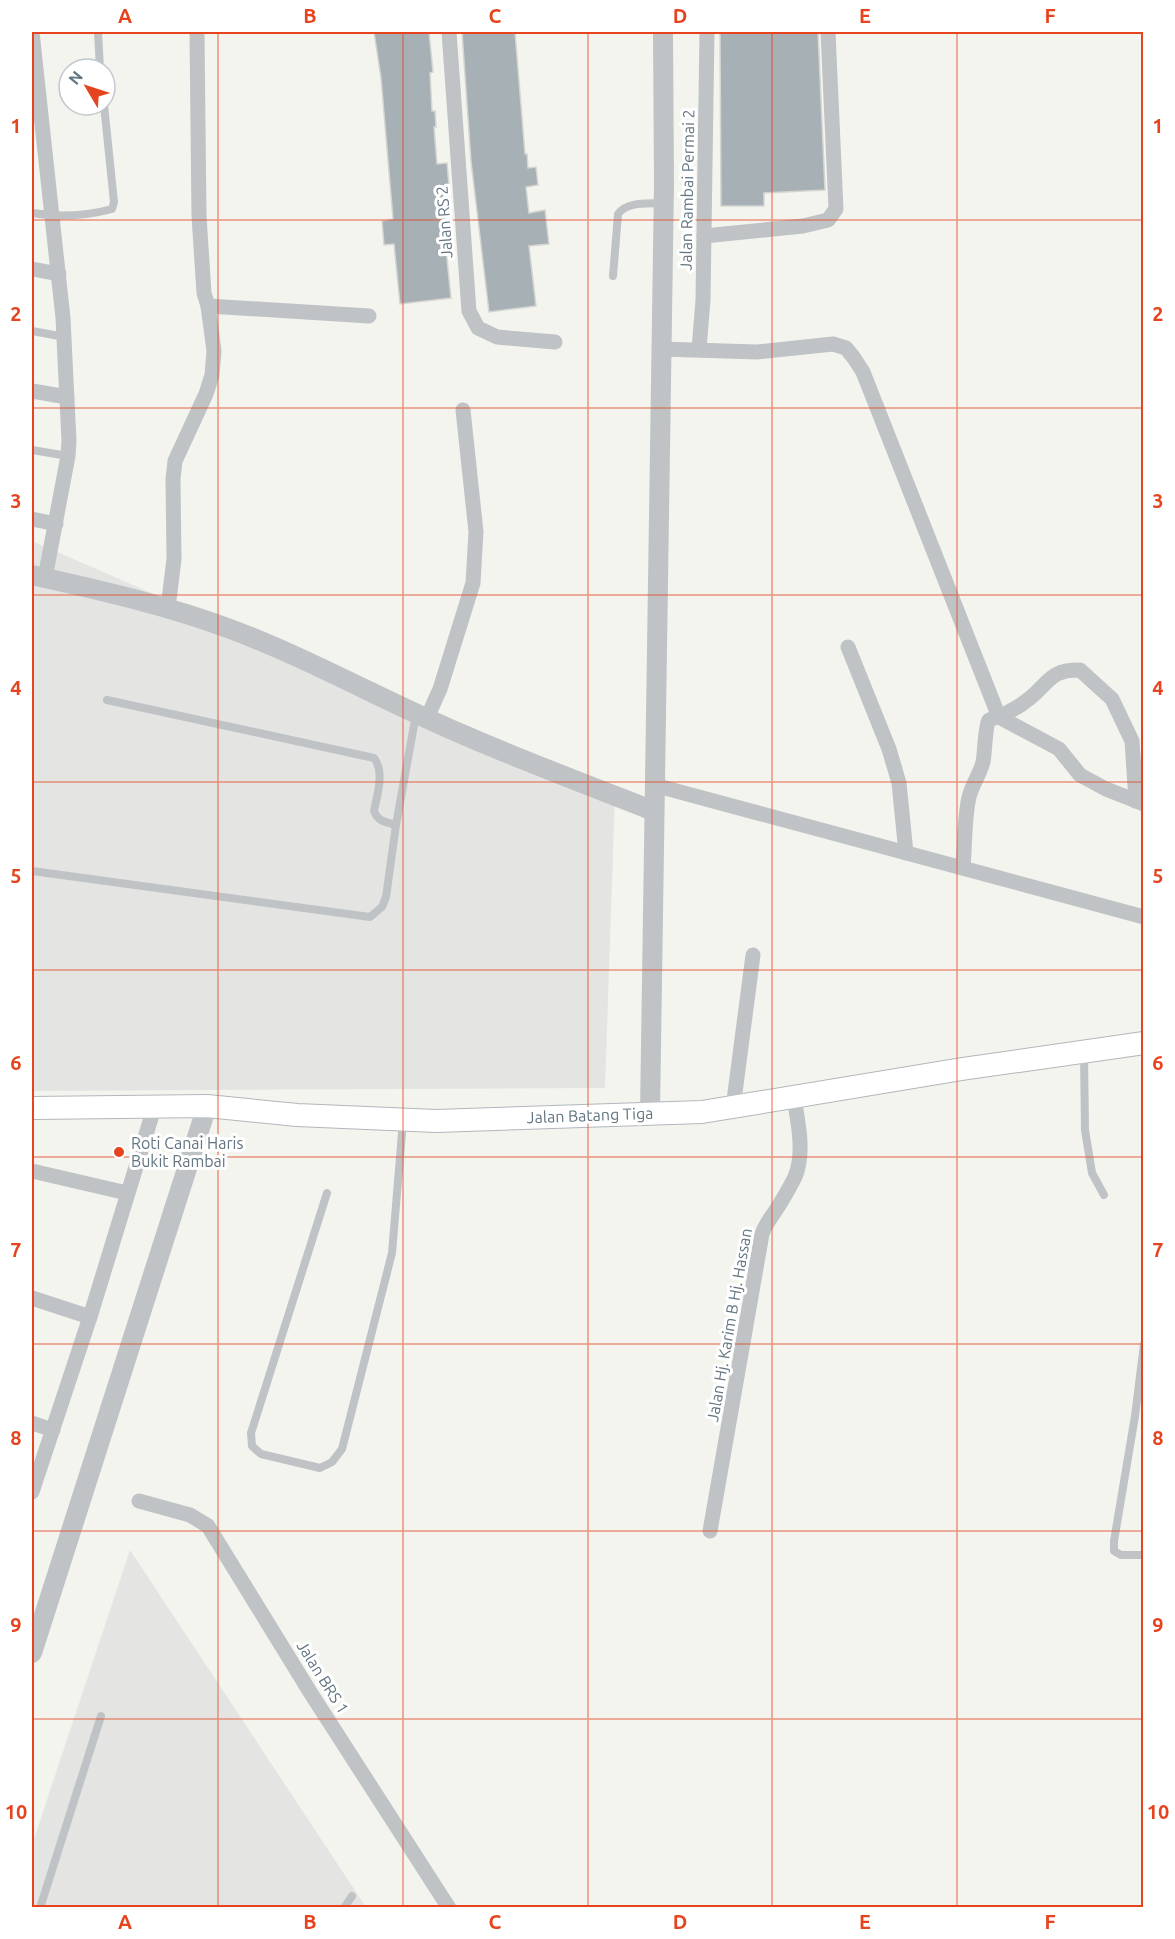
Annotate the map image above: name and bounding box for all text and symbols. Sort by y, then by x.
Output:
text: A [118,4,132,27]
text: B [303,4,317,27]
text: C [489,4,502,27]
text: D [673,4,687,27]
text: E [859,4,871,27]
text: F [1044,4,1056,27]
north arrow [57,57,117,117]
text: N [65,67,86,88]
street label: Jalan Rambai Permai 2 [677,109,697,271]
text: 1 [10,114,22,137]
text: 1 [1152,114,1164,137]
street label: Jalan RS 2 [432,185,456,259]
text: 2 [10,302,22,325]
text: 2 [1152,302,1164,325]
text: 3 [10,489,22,512]
text: 3 [1152,489,1164,512]
text: 4 [10,676,22,699]
text: 4 [1152,676,1164,699]
text: 5 [10,864,22,887]
text: 5 [1152,864,1164,887]
text: 6 [10,1051,22,1074]
text: 6 [1152,1051,1164,1074]
street label: Jalan Batang Tiga [526,1104,654,1126]
place label: Roti Canai Haris Bukit Rambai [131,1134,243,1170]
marker: Roti Canai Haris Bukit Rambai [112,1145,126,1159]
street label: Jalan Hj. Karim B Hj. Hassan [703,1227,755,1423]
text: 7 [10,1238,22,1261]
text: 7 [1152,1238,1164,1261]
text: 8 [10,1426,22,1449]
text: 8 [1152,1426,1164,1449]
text: 9 [10,1613,22,1636]
text: 9 [1152,1613,1164,1636]
street label: Jalan BRS 1 [293,1637,353,1717]
text: 10 [5,1800,27,1823]
text: 10 [1147,1800,1169,1823]
text: A [118,1910,132,1933]
text: B [303,1910,317,1933]
text: C [489,1910,502,1933]
text: D [673,1910,687,1933]
text: E [859,1910,871,1933]
text: F [1044,1910,1056,1933]

